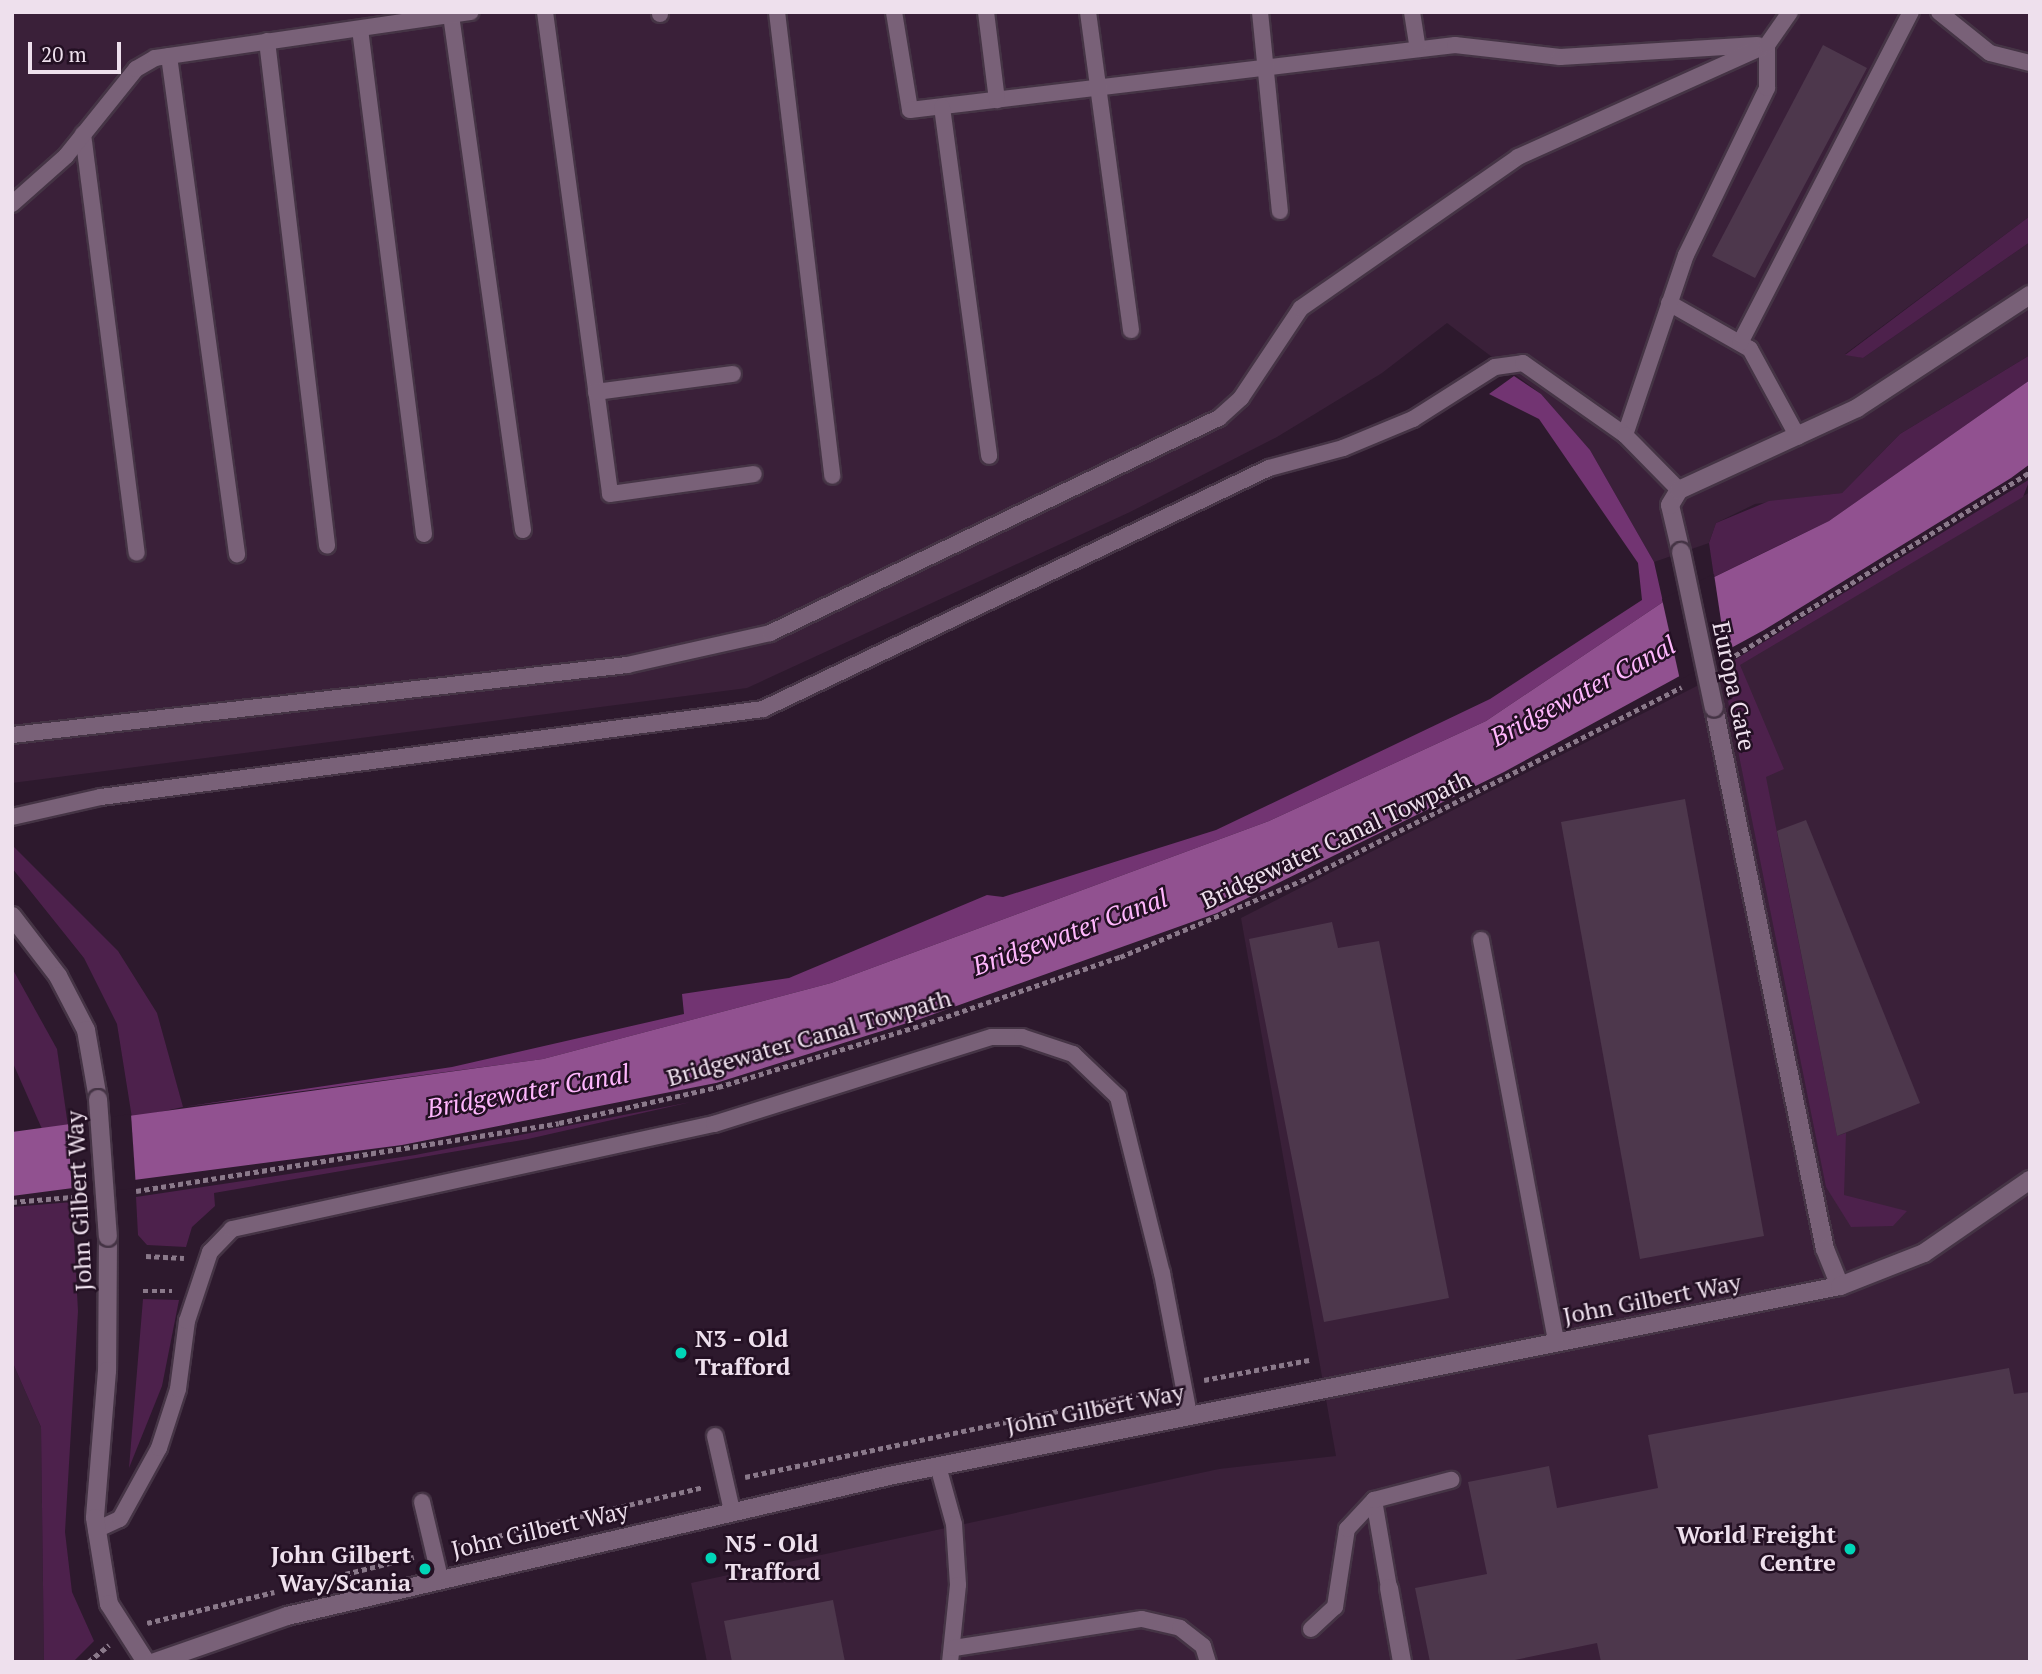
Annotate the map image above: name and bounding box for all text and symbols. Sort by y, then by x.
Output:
scale bar [32,28,124,72]
text: 20 m [41,40,87,68]
street label: Europa Gate [1706,619,1762,753]
water label: Bridgewater Canal [1485,629,1681,753]
street label: Bridgewater Canal Towpath [1197,765,1475,915]
water label: Bridgewater Canal [968,882,1172,982]
street label: Bridgewater Canal Towpath [664,984,954,1092]
water label: Bridgewater Canal [424,1058,632,1124]
street label: John Gilbert Way [60,1110,98,1292]
street label: John Gilbert Way [1561,1268,1743,1330]
place label: N3 - Old Trafford [695,1325,790,1381]
marker: N3 - Old Trafford [673,1345,689,1361]
street label: John Gilbert Way [1004,1378,1186,1440]
street label: John Gilbert Way [449,1496,631,1564]
place label: World Freight Centre [1676,1521,1836,1577]
place label: N5 - Old Trafford [725,1530,820,1586]
place label: John Gilbert Way/Scania [271,1541,411,1597]
marker: World Freight Centre [1842,1541,1858,1557]
marker: N5 - Old Trafford [703,1550,719,1566]
marker: John Gilbert Way/Scania [417,1561,433,1577]

